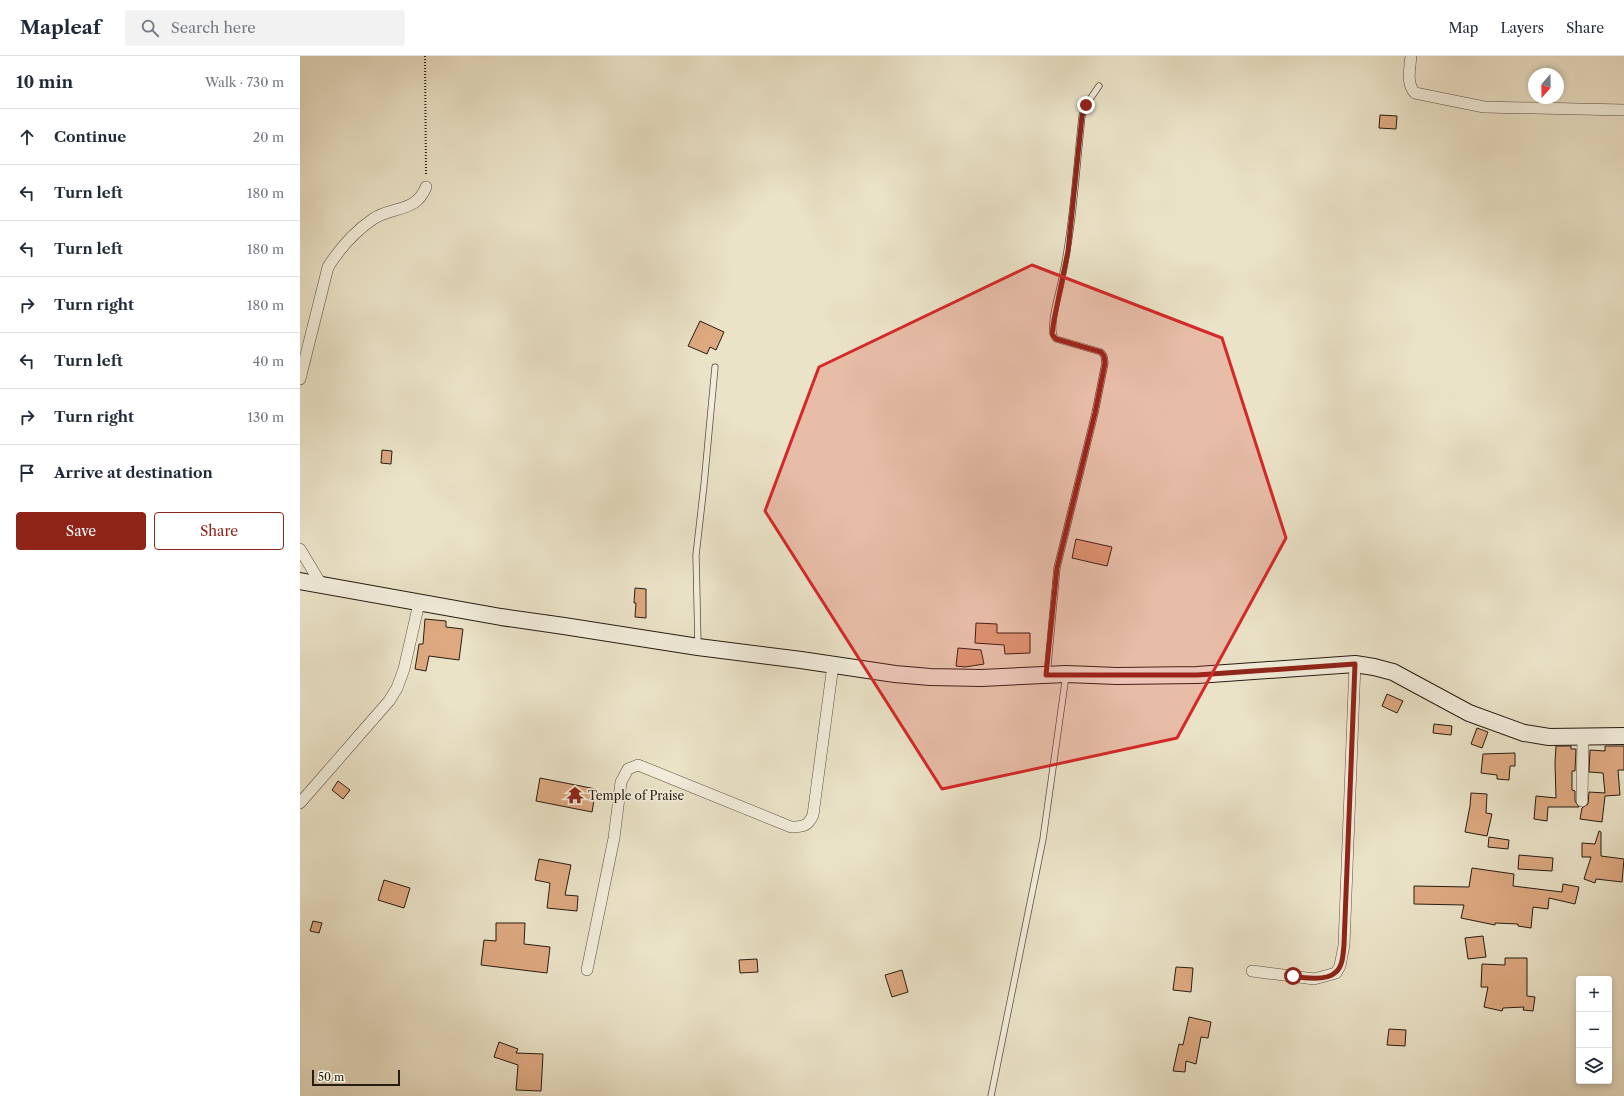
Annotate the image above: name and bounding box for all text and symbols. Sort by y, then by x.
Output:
search box [125,10,405,46]
text: Mapleaf [20,16,101,39]
icon: search [139,17,161,39]
text: Search here [171,18,256,37]
text: Map [1448,19,1478,37]
text: Layers [1500,19,1544,37]
text: Share [1566,19,1604,37]
north arrow [1528,68,1564,104]
text: 10 min [16,72,73,92]
text: Walk · 730 m [205,74,284,90]
route end [1077,96,1095,114]
icon: ahead [16,126,38,148]
text: Continue [54,127,126,146]
text: 20 m [253,129,284,145]
icon: left [16,182,38,204]
text: Turn left [54,183,123,202]
text: 180 m [247,185,284,201]
icon: left [16,238,38,260]
text: Turn left [54,239,123,258]
text: 180 m [247,241,284,257]
icon: right [16,294,38,316]
text: Turn right [54,295,134,314]
text: 180 m [247,297,284,313]
icon: left [16,350,38,372]
text: Turn left [54,351,123,370]
text: 40 m [253,353,284,369]
icon: right [16,406,38,428]
text: Turn right [54,407,134,426]
text: 130 m [248,409,284,425]
icon: arrive [16,462,38,484]
text: Arrive at destination [54,463,213,482]
button: Save [16,512,146,550]
button: Share [154,512,284,550]
temple icon: Temple of Praise [565,785,585,805]
place label: Temple of Praise [588,788,685,803]
route start [1284,967,1302,985]
map controls [1576,976,1612,1084]
button: + [1576,976,1612,1012]
button: − [1576,1012,1612,1048]
button: layers [1576,1048,1612,1084]
scale bar [312,1068,400,1087]
text: 50 m [318,1070,344,1084]

